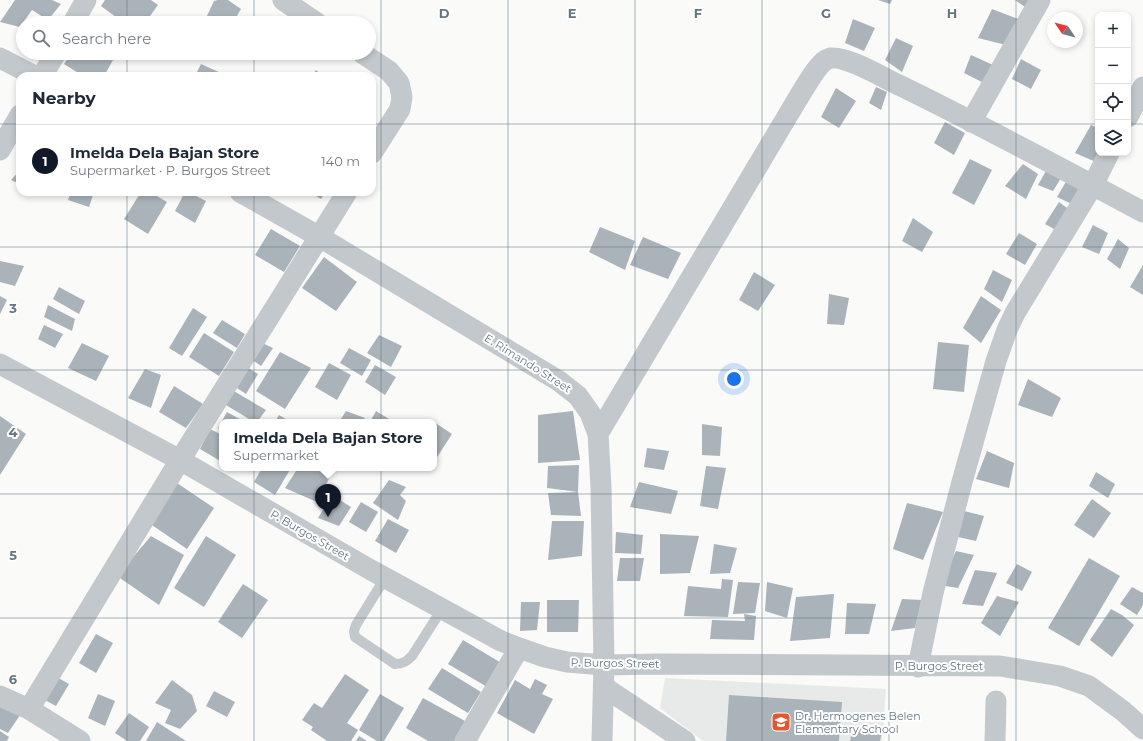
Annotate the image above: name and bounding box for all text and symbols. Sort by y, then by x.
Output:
text: D [439,5,450,21]
text: E [568,5,577,21]
text: F [694,5,702,21]
text: G [821,5,831,21]
text: H [947,5,957,21]
north arrow [1047,12,1083,48]
map controls [1095,12,1131,156]
button: + [1095,12,1131,48]
search box [16,16,376,60]
icon: search [30,27,52,49]
text: Search here [62,29,151,48]
button: − [1095,48,1131,84]
button: locate [1095,84,1131,120]
text: Nearby [32,88,96,108]
button: layers [1095,120,1131,156]
text: Imelda Dela Bajan Store [70,143,259,162]
text: 1 [42,153,48,169]
text: 140 m [321,153,360,169]
text: Supermarket · P. Burgos Street [70,162,271,178]
text: 3 [8,300,17,316]
street label: E. Rimando Street [482,331,574,396]
your location [724,369,744,389]
popup [219,419,437,471]
text: 4 [9,424,18,440]
text: Imelda Dela Bajan Store [233,428,423,447]
text: Supermarket [233,447,319,463]
pin: 1 [315,484,341,517]
street label: P. Burgos Street [268,507,352,563]
text: 5 [9,547,17,563]
street label: P. Burgos Street [571,655,660,671]
street label: P. Burgos Street [895,659,984,673]
text: 6 [9,671,18,687]
place label: Dr. Hermogenes Belen Elementary School [795,709,921,736]
school or university icon: Dr. Hermogenes Belen Elementary School [770,711,792,733]

